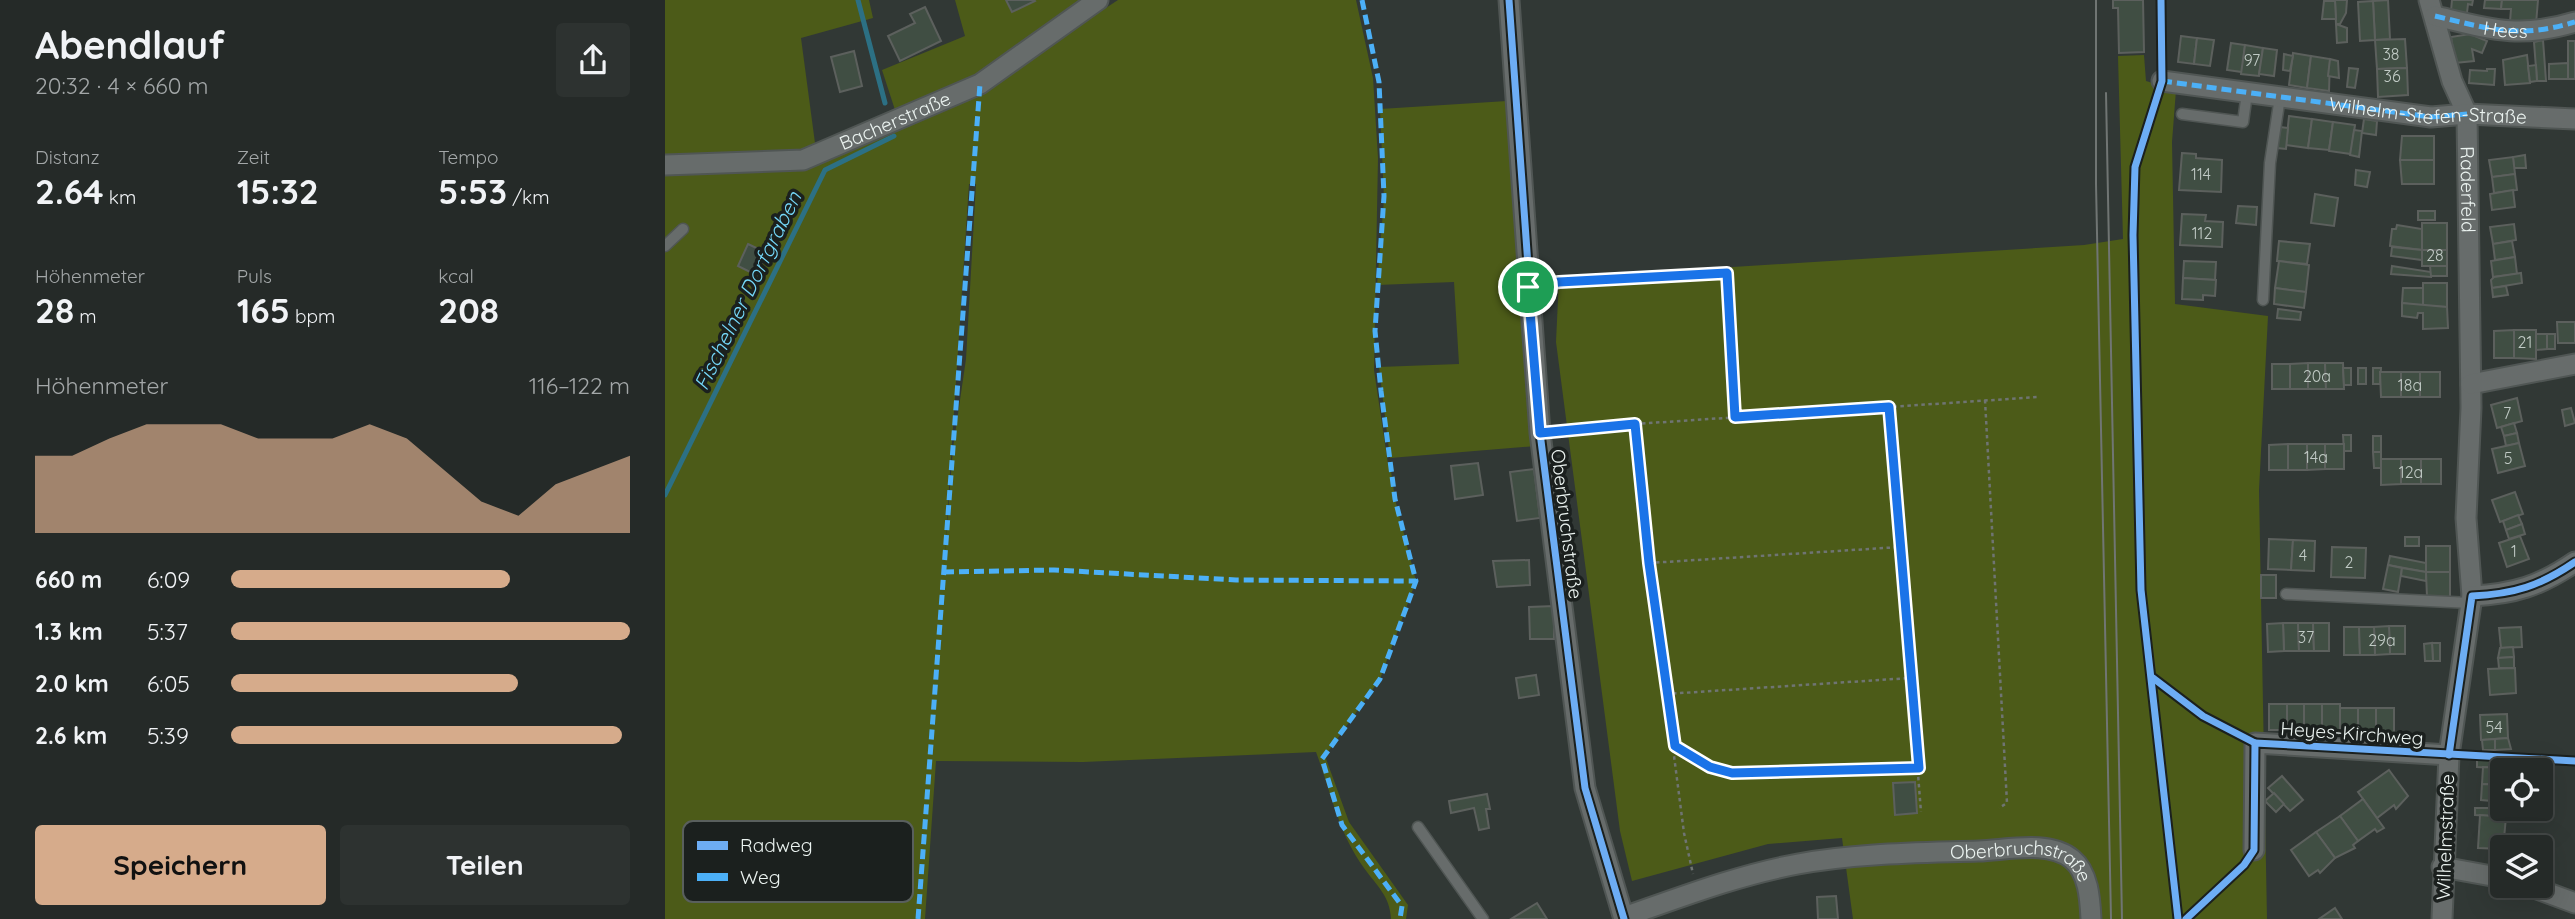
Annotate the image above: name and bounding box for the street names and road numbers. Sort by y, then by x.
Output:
street label: Hees [2482,15,2528,43]
street label: Bacherstraße [835,86,954,155]
street label: Wilhelm-Stefen-Straße [2328,91,2527,129]
street label: Raderfeld [2455,146,2481,233]
street label: Oberbruchstraße [1546,448,1588,600]
street label: Heyes-Kirchweg [2280,716,2424,750]
street label: Wilhelmstraße [2431,774,2459,900]
street label: Oberbruchstraße [1950,835,2097,885]

